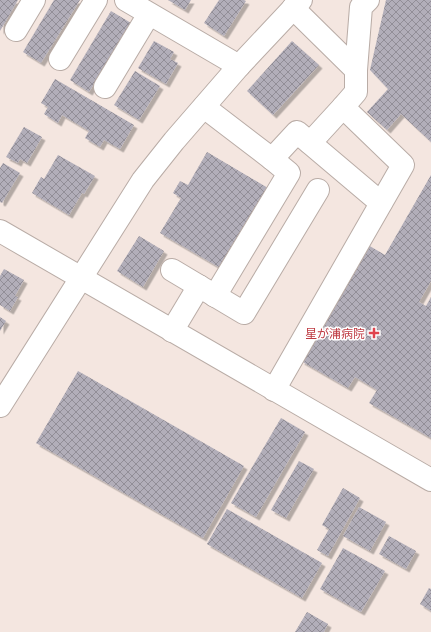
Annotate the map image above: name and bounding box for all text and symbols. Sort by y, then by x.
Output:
place label: 星が浦病院 [305,325,365,342]
marker: 星が浦病院 [368,327,380,339]

